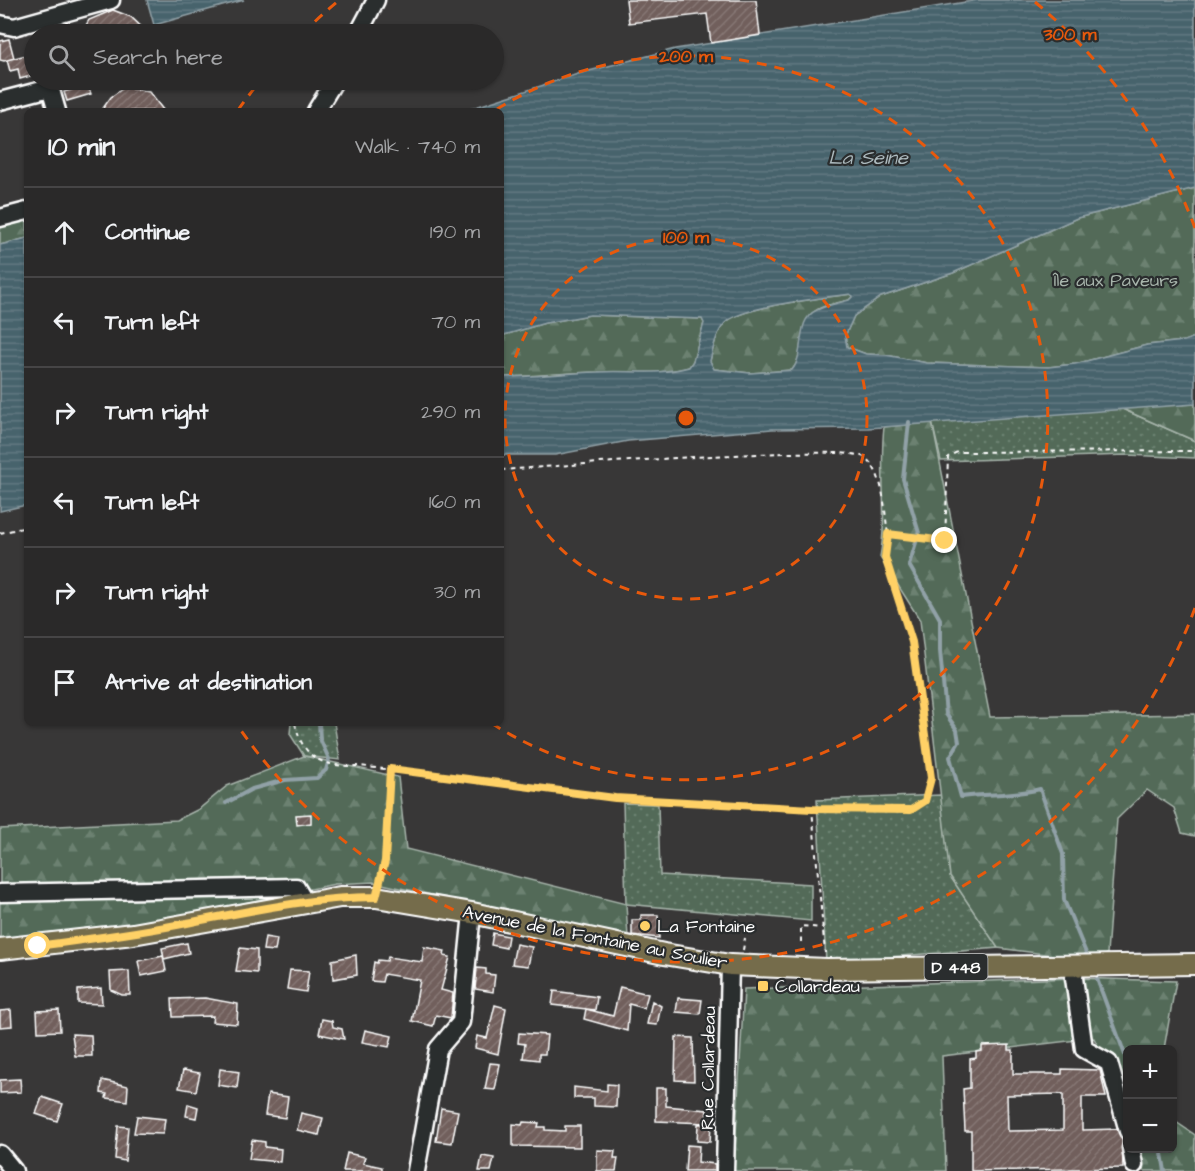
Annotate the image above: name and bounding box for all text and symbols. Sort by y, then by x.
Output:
text: 300 m [1042,22,1098,47]
search box [24,24,504,90]
icon: search [45,41,78,74]
text: Search here [93,42,223,73]
text: 200 m [658,44,714,69]
text: 10 min [48,129,115,165]
text: Walk · 740 m [355,133,480,161]
water label: La Seine [828,144,909,172]
icon: ahead [48,216,81,249]
text: Continue [105,217,190,248]
text: 190 m [430,218,480,246]
text: 100 m [663,225,710,250]
park label: Île aux Paveurs [1053,268,1178,293]
icon: left [48,306,81,339]
text: Turn left [105,307,199,338]
text: 70 m [432,308,480,336]
icon: right [48,396,81,429]
text: Turn right [105,397,208,428]
text: 290 m [421,398,480,426]
centre of rings [676,408,696,428]
icon: left [48,486,81,519]
text: Turn left [105,487,199,518]
text: 160 m [429,488,480,516]
route end [931,527,957,553]
icon: right [48,576,81,609]
text: Turn right [105,577,208,608]
text: 30 m [434,578,480,606]
icon: arrive [48,666,81,699]
text: Arrive at destination [105,667,312,698]
street label: Avenue de la Fontaine au Soulier [460,900,730,975]
place label: La Fontaine [657,914,756,939]
marker: La Fontaine [638,919,652,933]
route start [24,932,50,958]
road number: D 448 [924,954,988,980]
place label: Collardeau [775,974,860,999]
marker: Collardeau [756,979,770,993]
street label: Rue Collardeau [695,1006,722,1130]
map controls [1123,1045,1177,1153]
button: + [1123,1045,1177,1099]
button: − [1123,1099,1177,1153]

